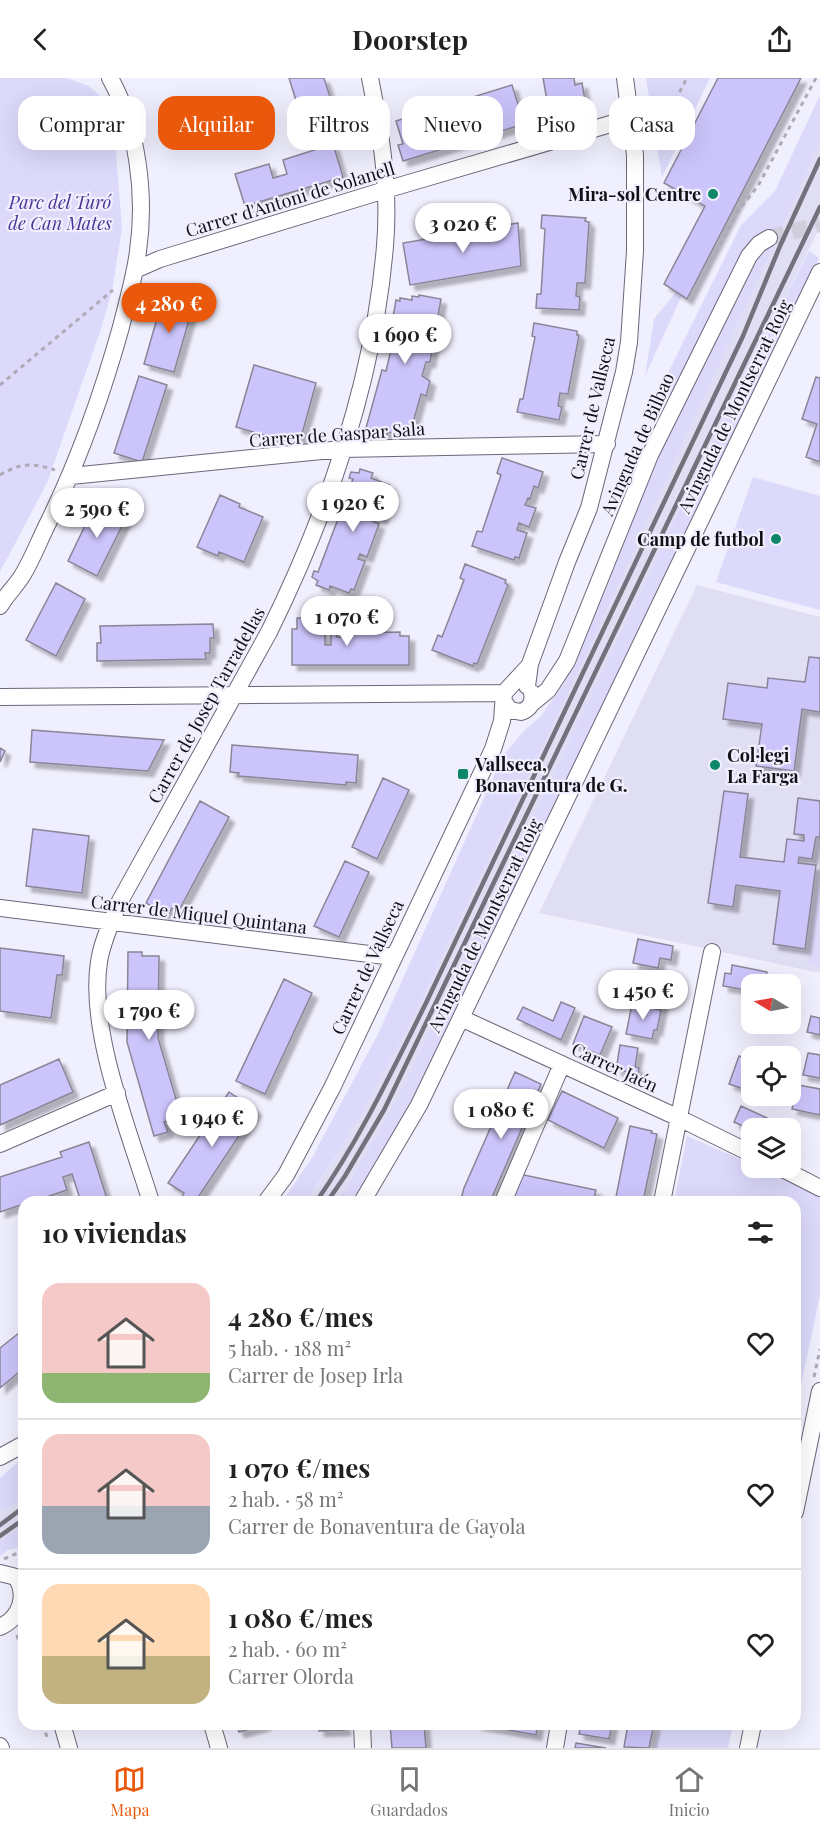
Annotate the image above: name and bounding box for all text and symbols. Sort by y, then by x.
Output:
text: Doorstep [352,21,468,57]
icon: back [24,23,57,56]
icon: share [763,23,796,56]
chip: Comprar [18,96,146,150]
chip: Alquilar [158,96,275,150]
chip: Filtros [287,96,390,150]
chip: Nuevo [402,96,503,150]
chip: Piso [515,96,597,150]
chip: Casa [609,96,695,150]
street label: Carrer d'Antoni de Solanell [182,156,398,242]
place label: Mira-sol Centre [568,182,701,206]
marker: Mira-sol Centre [706,187,720,201]
park label: Parc del Turó de Can Mates [8,190,112,235]
pin: 3 020 € [408,203,518,254]
text: 3 020 € [429,209,497,236]
pin: 4 280 € [114,283,224,334]
text: 4 280 € [136,289,202,316]
street label: Avinguda de Montserrat Roig [671,295,797,518]
pin: 1 690 € [350,314,460,365]
text: 1 690 € [373,320,437,347]
street label: Carrer de Vallseca [564,334,620,482]
street label: Avinguda de Bilbao [594,369,679,520]
street label: Carrer de Gaspar Sala [248,416,426,452]
pin: 1 920 € [298,482,408,533]
pin: 2 590 € [42,488,152,539]
text: 1 920 € [321,488,385,515]
text: 2 590 € [64,494,130,521]
place label: Camp de futbol [637,527,764,551]
marker: Camp de futbol [769,532,783,546]
pin: 1 070 € [292,596,402,647]
street label: Carrer de Josep Tarradellas [142,602,270,808]
text: 1 070 € [315,602,379,629]
place label: Col·legi La Farga [727,743,799,788]
place label: Vallseca, Bonaventura de G. [474,752,628,797]
marker: Col·legi La Farga [708,758,722,772]
marker: Vallseca, Bonaventura de G. [456,767,470,781]
street label: Avinguda de Montserrat Roig [421,814,547,1037]
street label: Carrer de Miquel Quintana [90,889,308,939]
street label: Carrer de Vallseca [325,896,409,1038]
pin: 1 450 € [588,970,698,1021]
north arrow [741,974,801,1034]
map controls [741,974,801,1178]
text: 1 450 € [612,976,674,1003]
pin: 1 790 € [94,990,204,1041]
text: 1 790 € [118,996,180,1023]
street label: Carrer Jaén [568,1037,662,1098]
button: locate [741,1046,801,1106]
pin: 1 080 € [446,1089,556,1140]
text: 1 080 € [468,1095,534,1122]
pin: 1 940 € [157,1097,267,1148]
text: 1 940 € [180,1103,244,1130]
button: layers [741,1118,801,1178]
text: 10 viviendas [42,1215,187,1250]
icon: filters [744,1216,777,1249]
text: 4 280 €/mes [228,1299,373,1334]
icon: home [90,1307,162,1379]
icon: heart [744,1327,777,1360]
text: 5 hab. · 188 m² [228,1334,351,1361]
text: Carrer de Josep Irla [228,1361,403,1388]
text: 1 070 €/mes [228,1450,370,1485]
icon: home [90,1458,162,1530]
icon: heart [744,1478,777,1511]
text: 2 hab. · 58 m² [228,1485,343,1512]
text: Carrer de Bonaventura de Gayola [228,1512,525,1539]
text: 1 080 €/mes [228,1600,373,1635]
icon: home [90,1608,162,1680]
icon: heart [744,1628,777,1661]
text: 2 hab. · 60 m² [228,1635,347,1662]
text: Carrer Olorda [228,1662,354,1689]
tab: Mapa [110,1763,149,1820]
tab: Guardados [370,1763,448,1820]
tab: Inicio [669,1763,710,1820]

